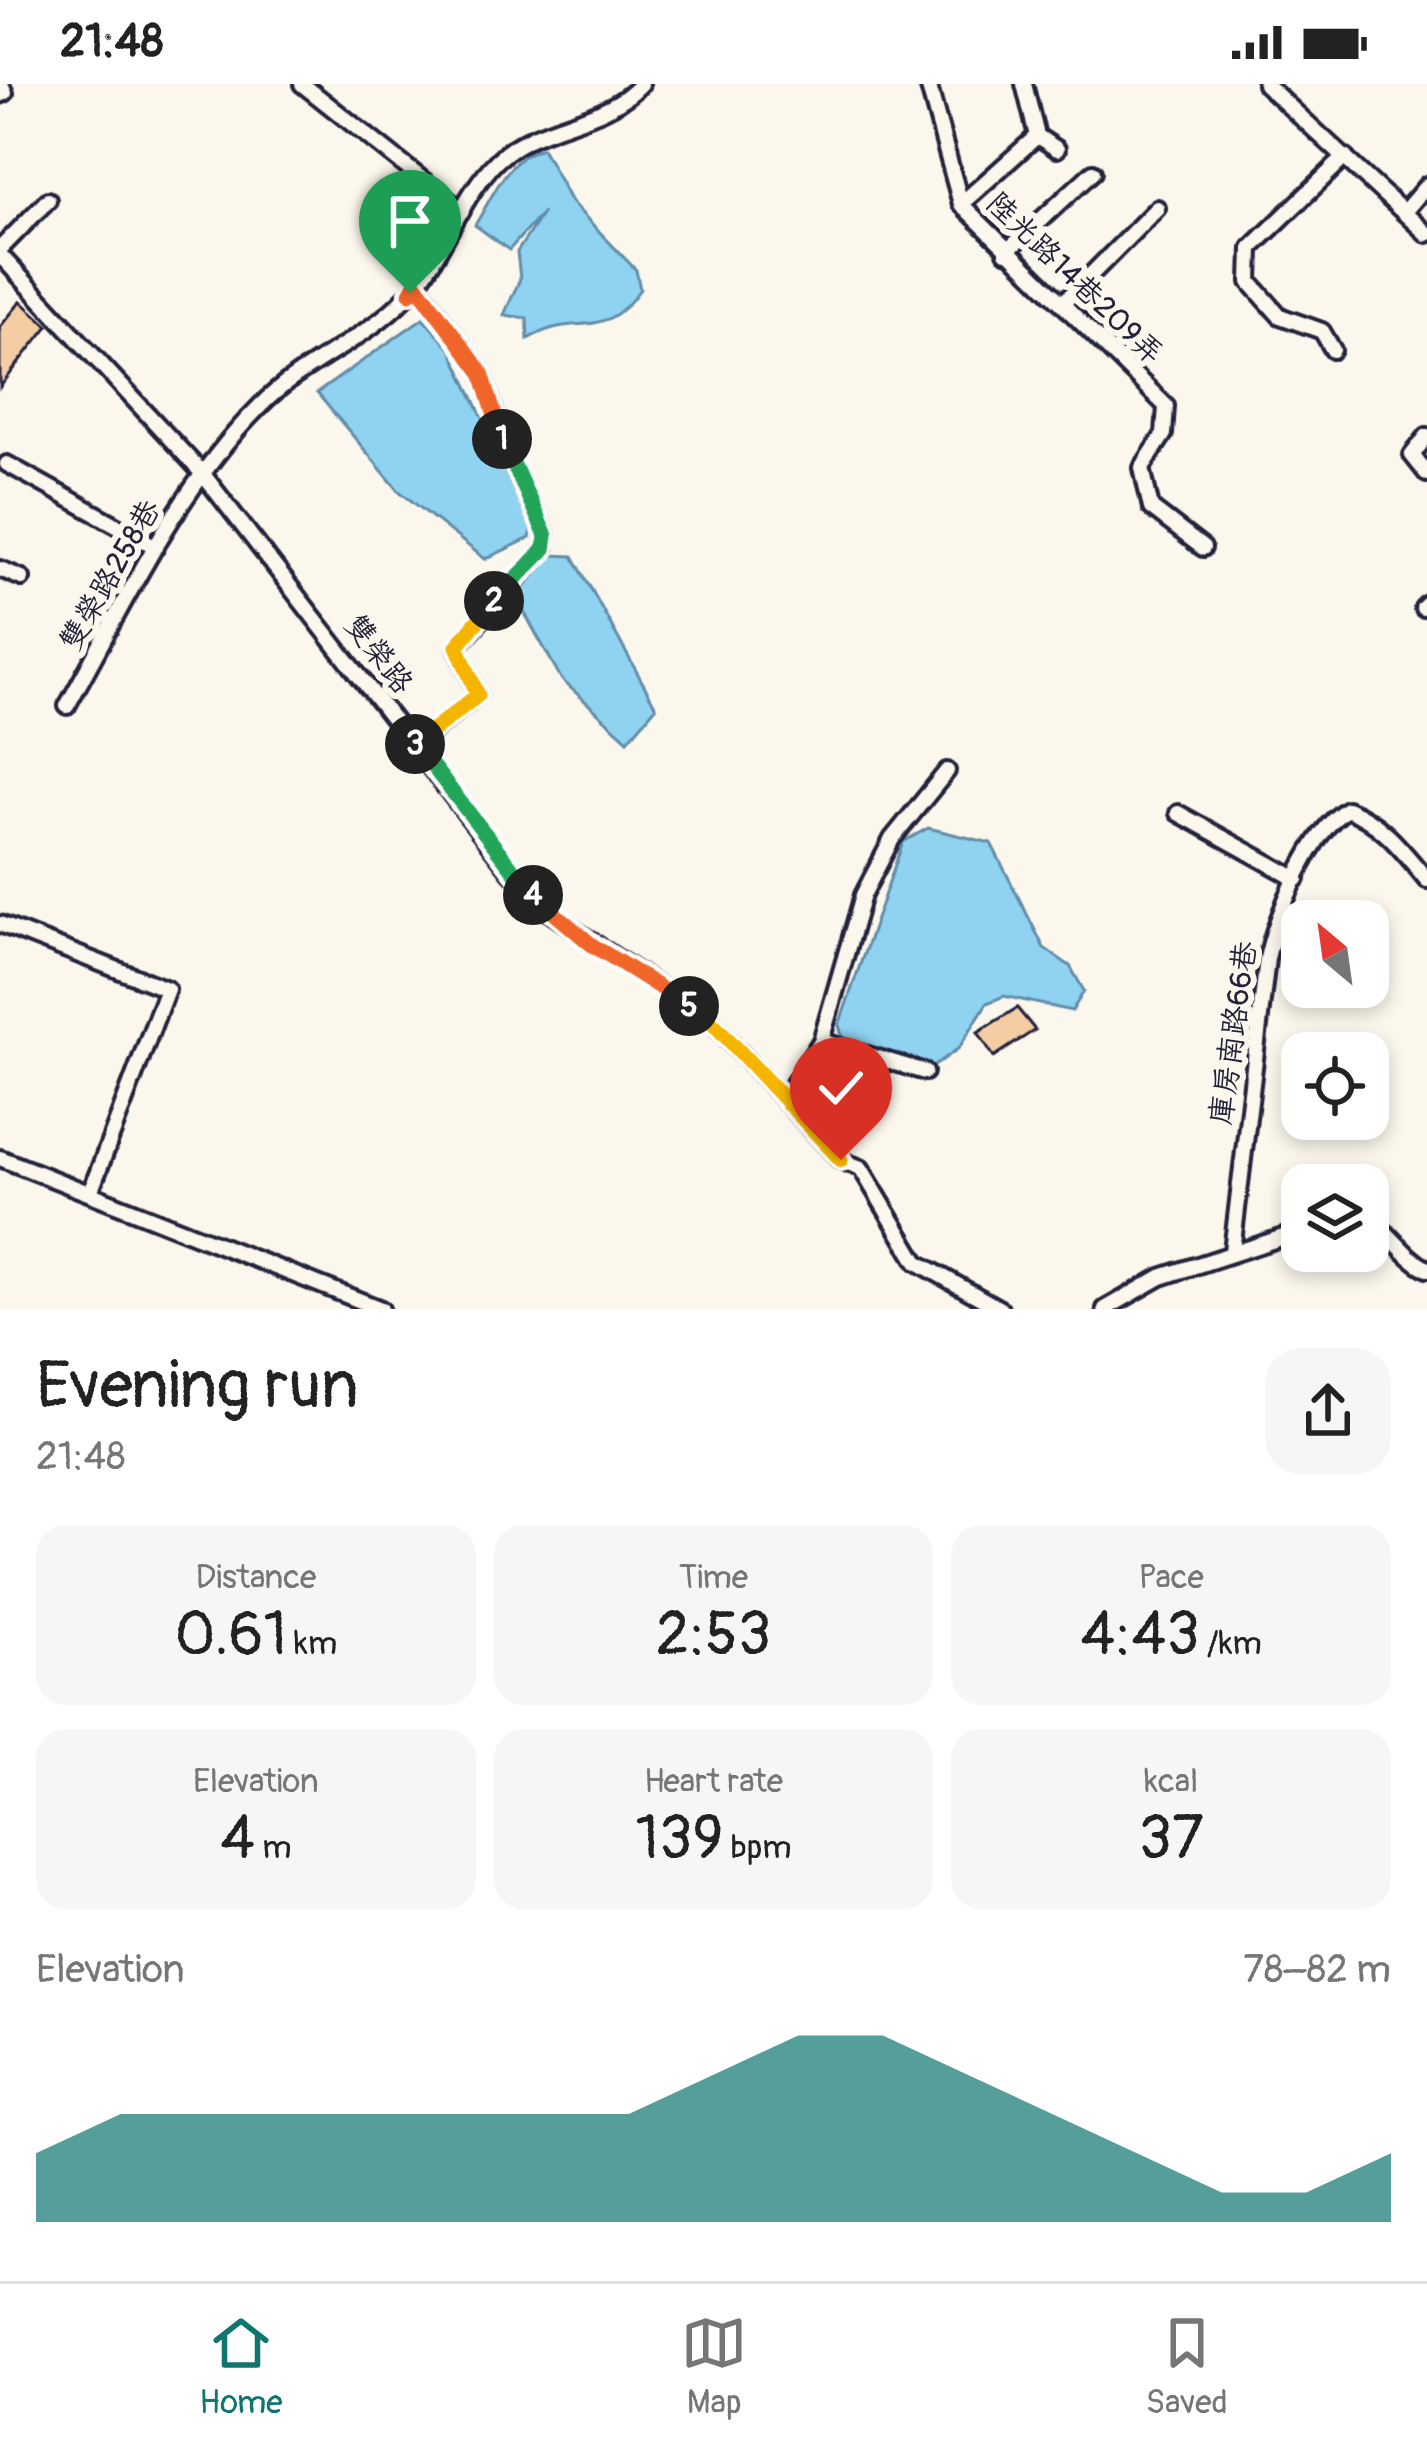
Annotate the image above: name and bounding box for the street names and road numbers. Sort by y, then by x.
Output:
street label: 陸光路14巷209弄 [978,185,1171,372]
street label: 雙榮路258巷 [52,493,168,657]
street label: 雙榮路 [336,607,421,701]
street label: 庫房南路66巷 [1202,939,1265,1127]

